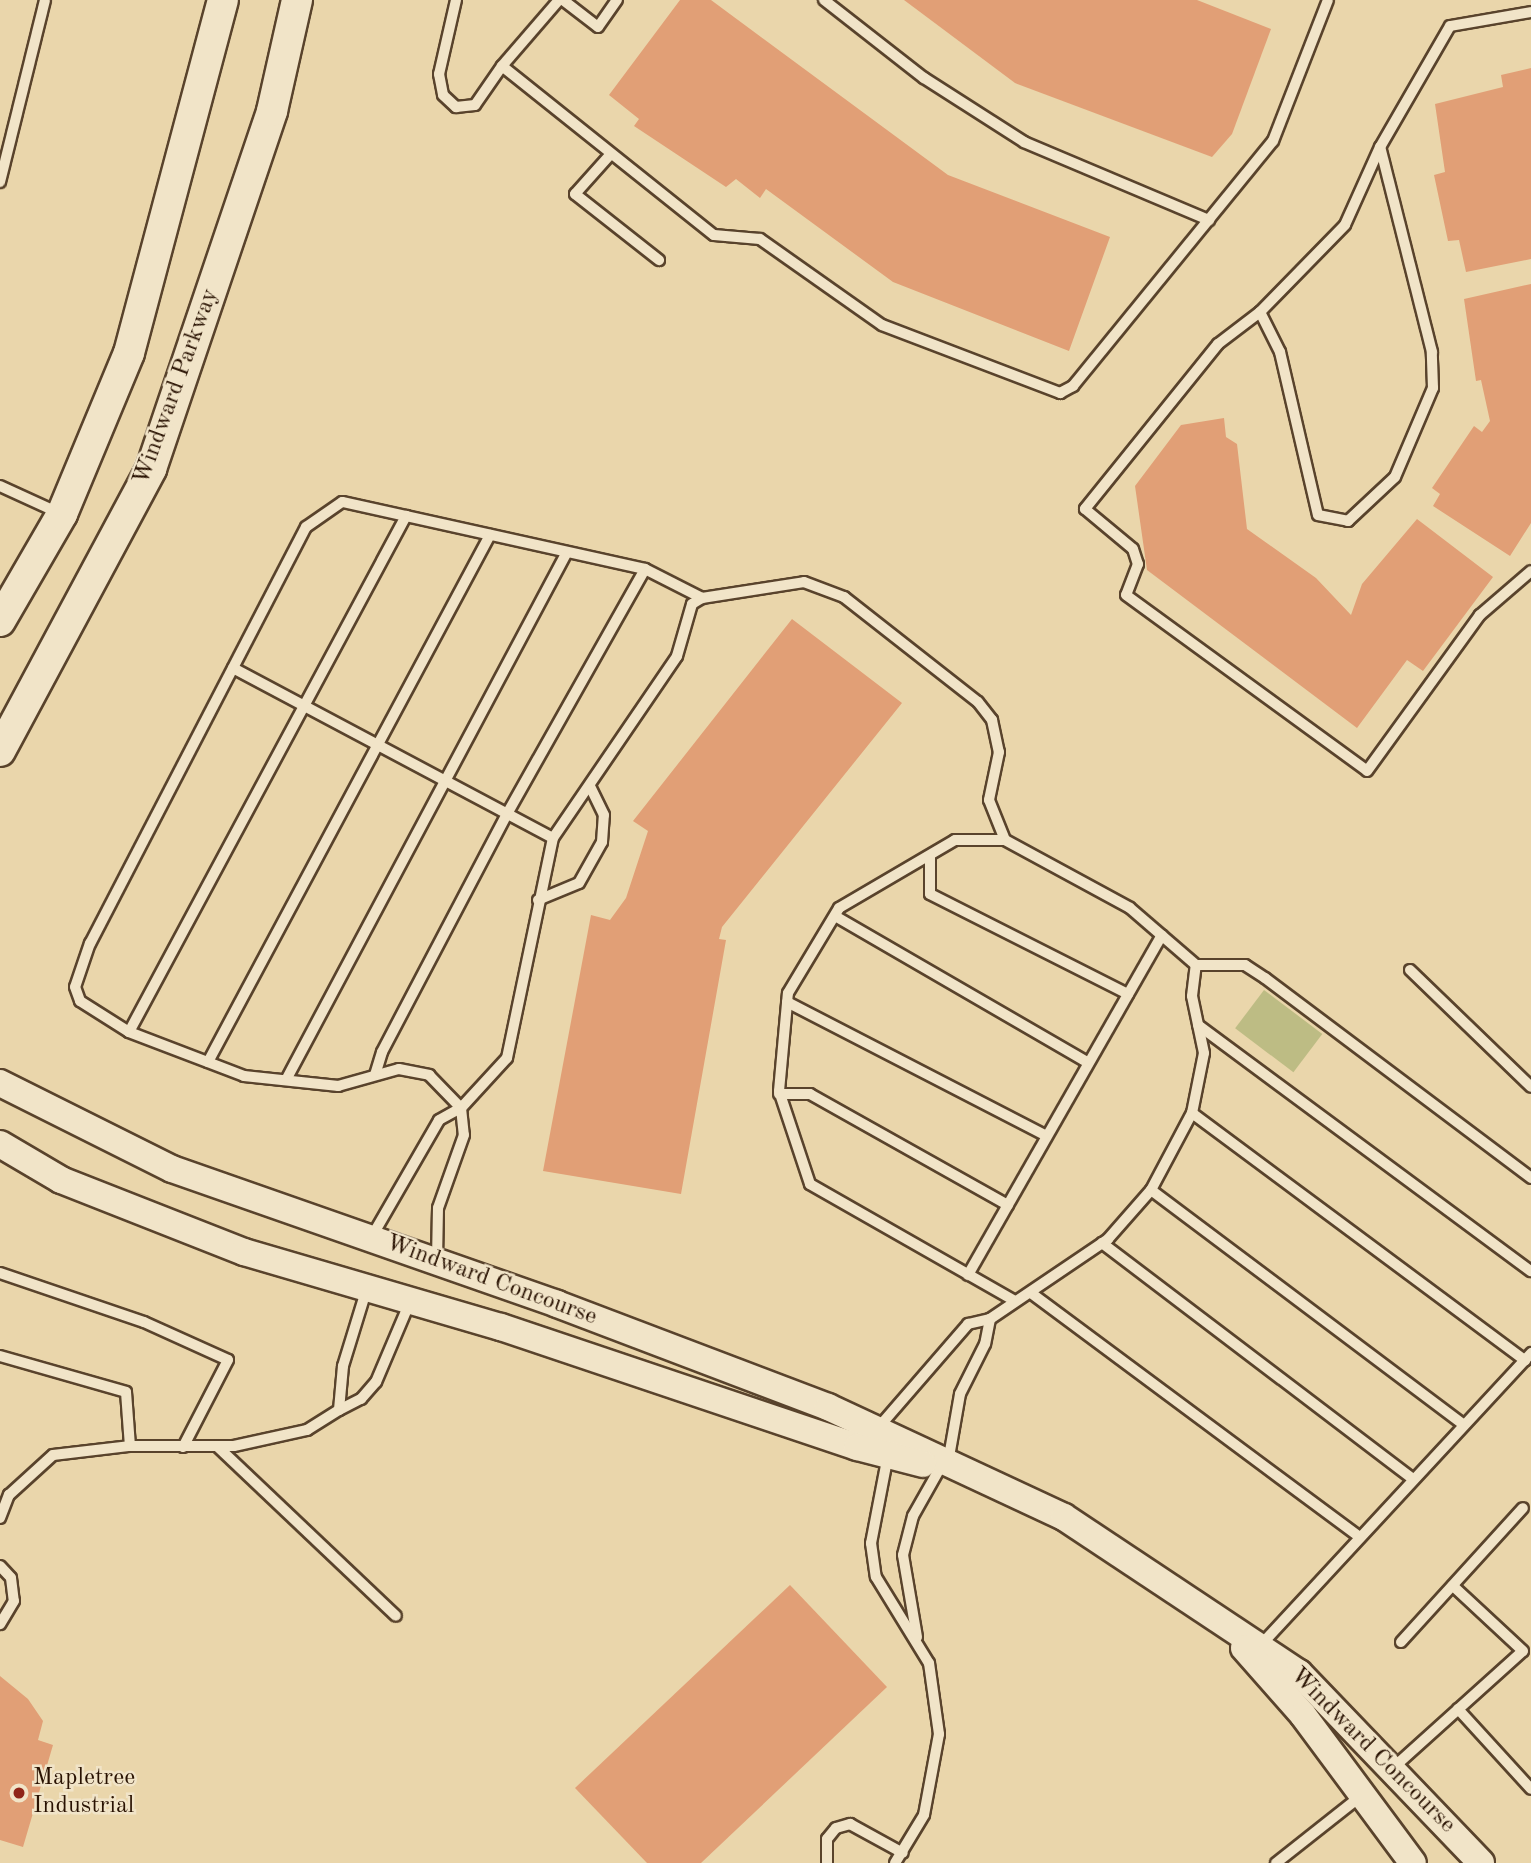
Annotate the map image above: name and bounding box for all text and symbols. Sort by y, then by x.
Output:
street label: Windward Parkway [128,285,226,489]
street label: Windward Concourse [381,1229,601,1333]
street label: Windward Concourse [1283,1662,1461,1840]
place label: Mapletree Industrial [33,1765,135,1821]
marker: Mapletree Industrial [11,1785,27,1801]

